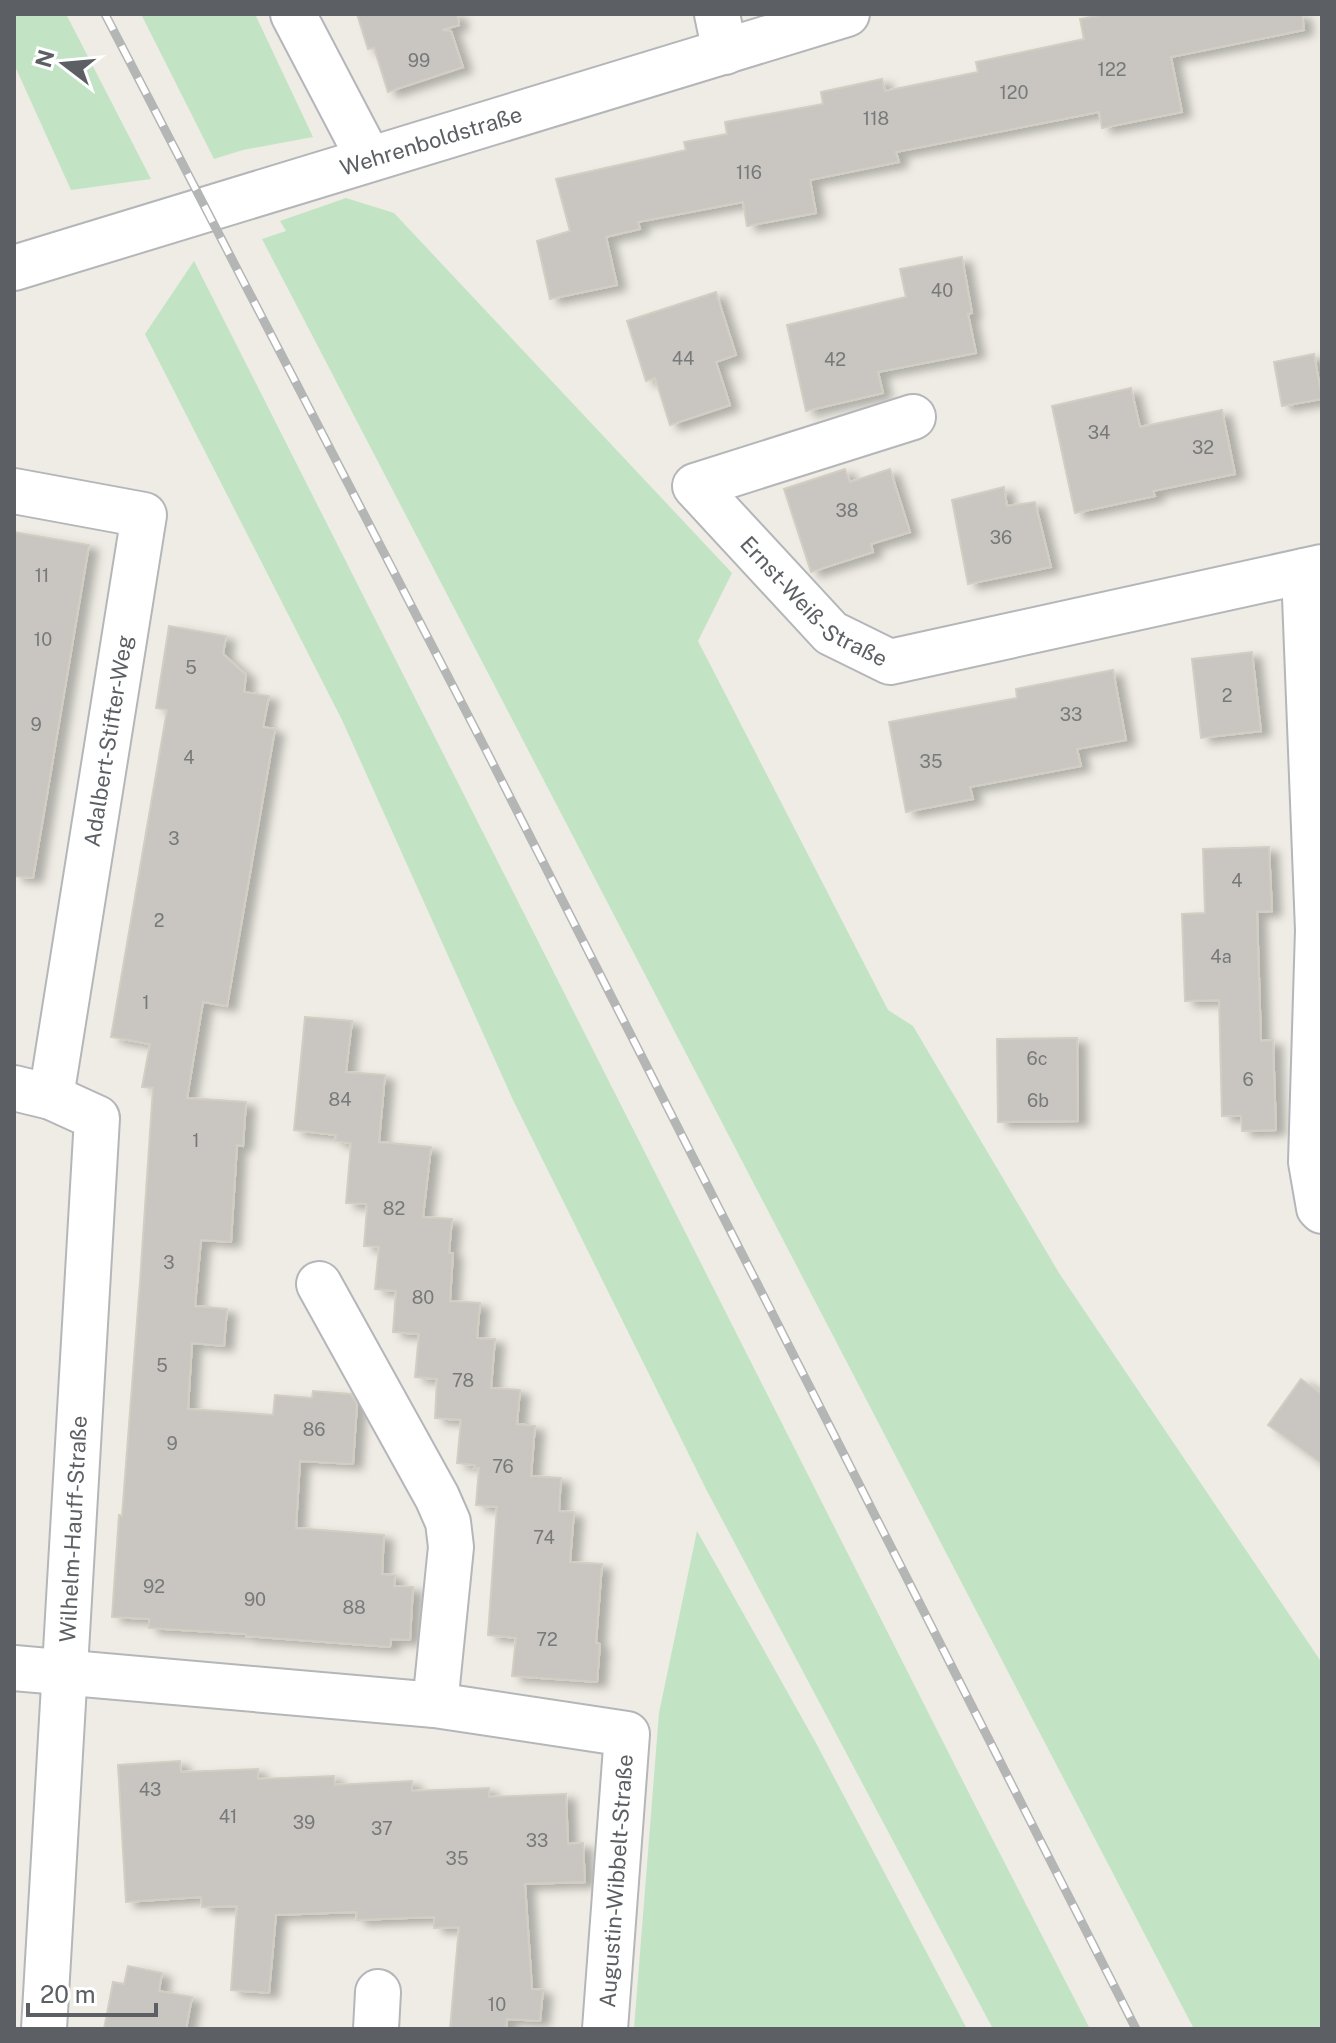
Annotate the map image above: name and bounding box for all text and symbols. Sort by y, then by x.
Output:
north arrow [24,24,104,104]
text: N [30,47,60,70]
house number: 99 [408,50,430,71]
house number: 122 [1098,59,1126,80]
house number: 120 [999,82,1029,103]
street label: Wehrenboldstraße [337,101,525,181]
house number: 118 [863,108,889,129]
house number: 116 [736,162,762,183]
house number: 40 [931,280,953,301]
house number: 44 [672,348,694,369]
house number: 42 [824,349,846,370]
house number: 34 [1088,422,1110,443]
house number: 32 [1192,437,1214,458]
house number: 38 [836,500,858,521]
house number: 36 [990,527,1012,548]
street label: Ernst-Weiß-Straße [735,531,892,672]
house number: 11 [35,565,49,586]
house number: 10 [34,629,52,650]
street label: Adalbert-Stifter-Weg [78,633,138,849]
house number: 5 [185,657,197,678]
house number: 2 [1222,685,1232,706]
house number: 33 [1060,704,1082,725]
house number: 9 [30,714,42,735]
house number: 4 [183,747,195,768]
house number: 35 [920,751,942,772]
house number: 3 [168,828,180,849]
house number: 4 [1231,870,1243,891]
house number: 2 [154,910,164,931]
house number: 4a [1210,946,1232,967]
house number: 1 [142,992,150,1013]
house number: 6c [1027,1048,1048,1069]
house number: 6 [1242,1069,1254,1090]
house number: 84 [329,1089,351,1110]
house number: 6b [1027,1090,1049,1111]
house number: 1 [192,1130,200,1151]
house number: 82 [383,1198,405,1219]
house number: 3 [163,1252,175,1273]
house number: 80 [412,1287,434,1308]
house number: 5 [156,1355,168,1376]
house number: 78 [452,1370,474,1391]
street label: Wilhelm-Hauff-Straße [54,1415,92,1643]
house number: 86 [303,1419,325,1440]
house number: 9 [166,1433,178,1454]
house number: 76 [492,1456,514,1477]
house number: 74 [533,1527,555,1548]
house number: 92 [143,1576,165,1597]
house number: 90 [244,1589,266,1610]
house number: 88 [342,1597,366,1618]
house number: 72 [536,1629,558,1650]
street label: Augustin-Wibbelt-Straße [594,1753,638,2009]
house number: 43 [139,1779,161,1800]
house number: 41 [219,1806,237,1827]
house number: 39 [293,1812,315,1833]
house number: 37 [371,1818,393,1839]
house number: 33 [526,1830,548,1851]
house number: 35 [446,1848,468,1869]
scale bar [28,1967,156,2017]
text: 20 m [40,1980,96,2008]
house number: 10 [488,1994,506,2015]

